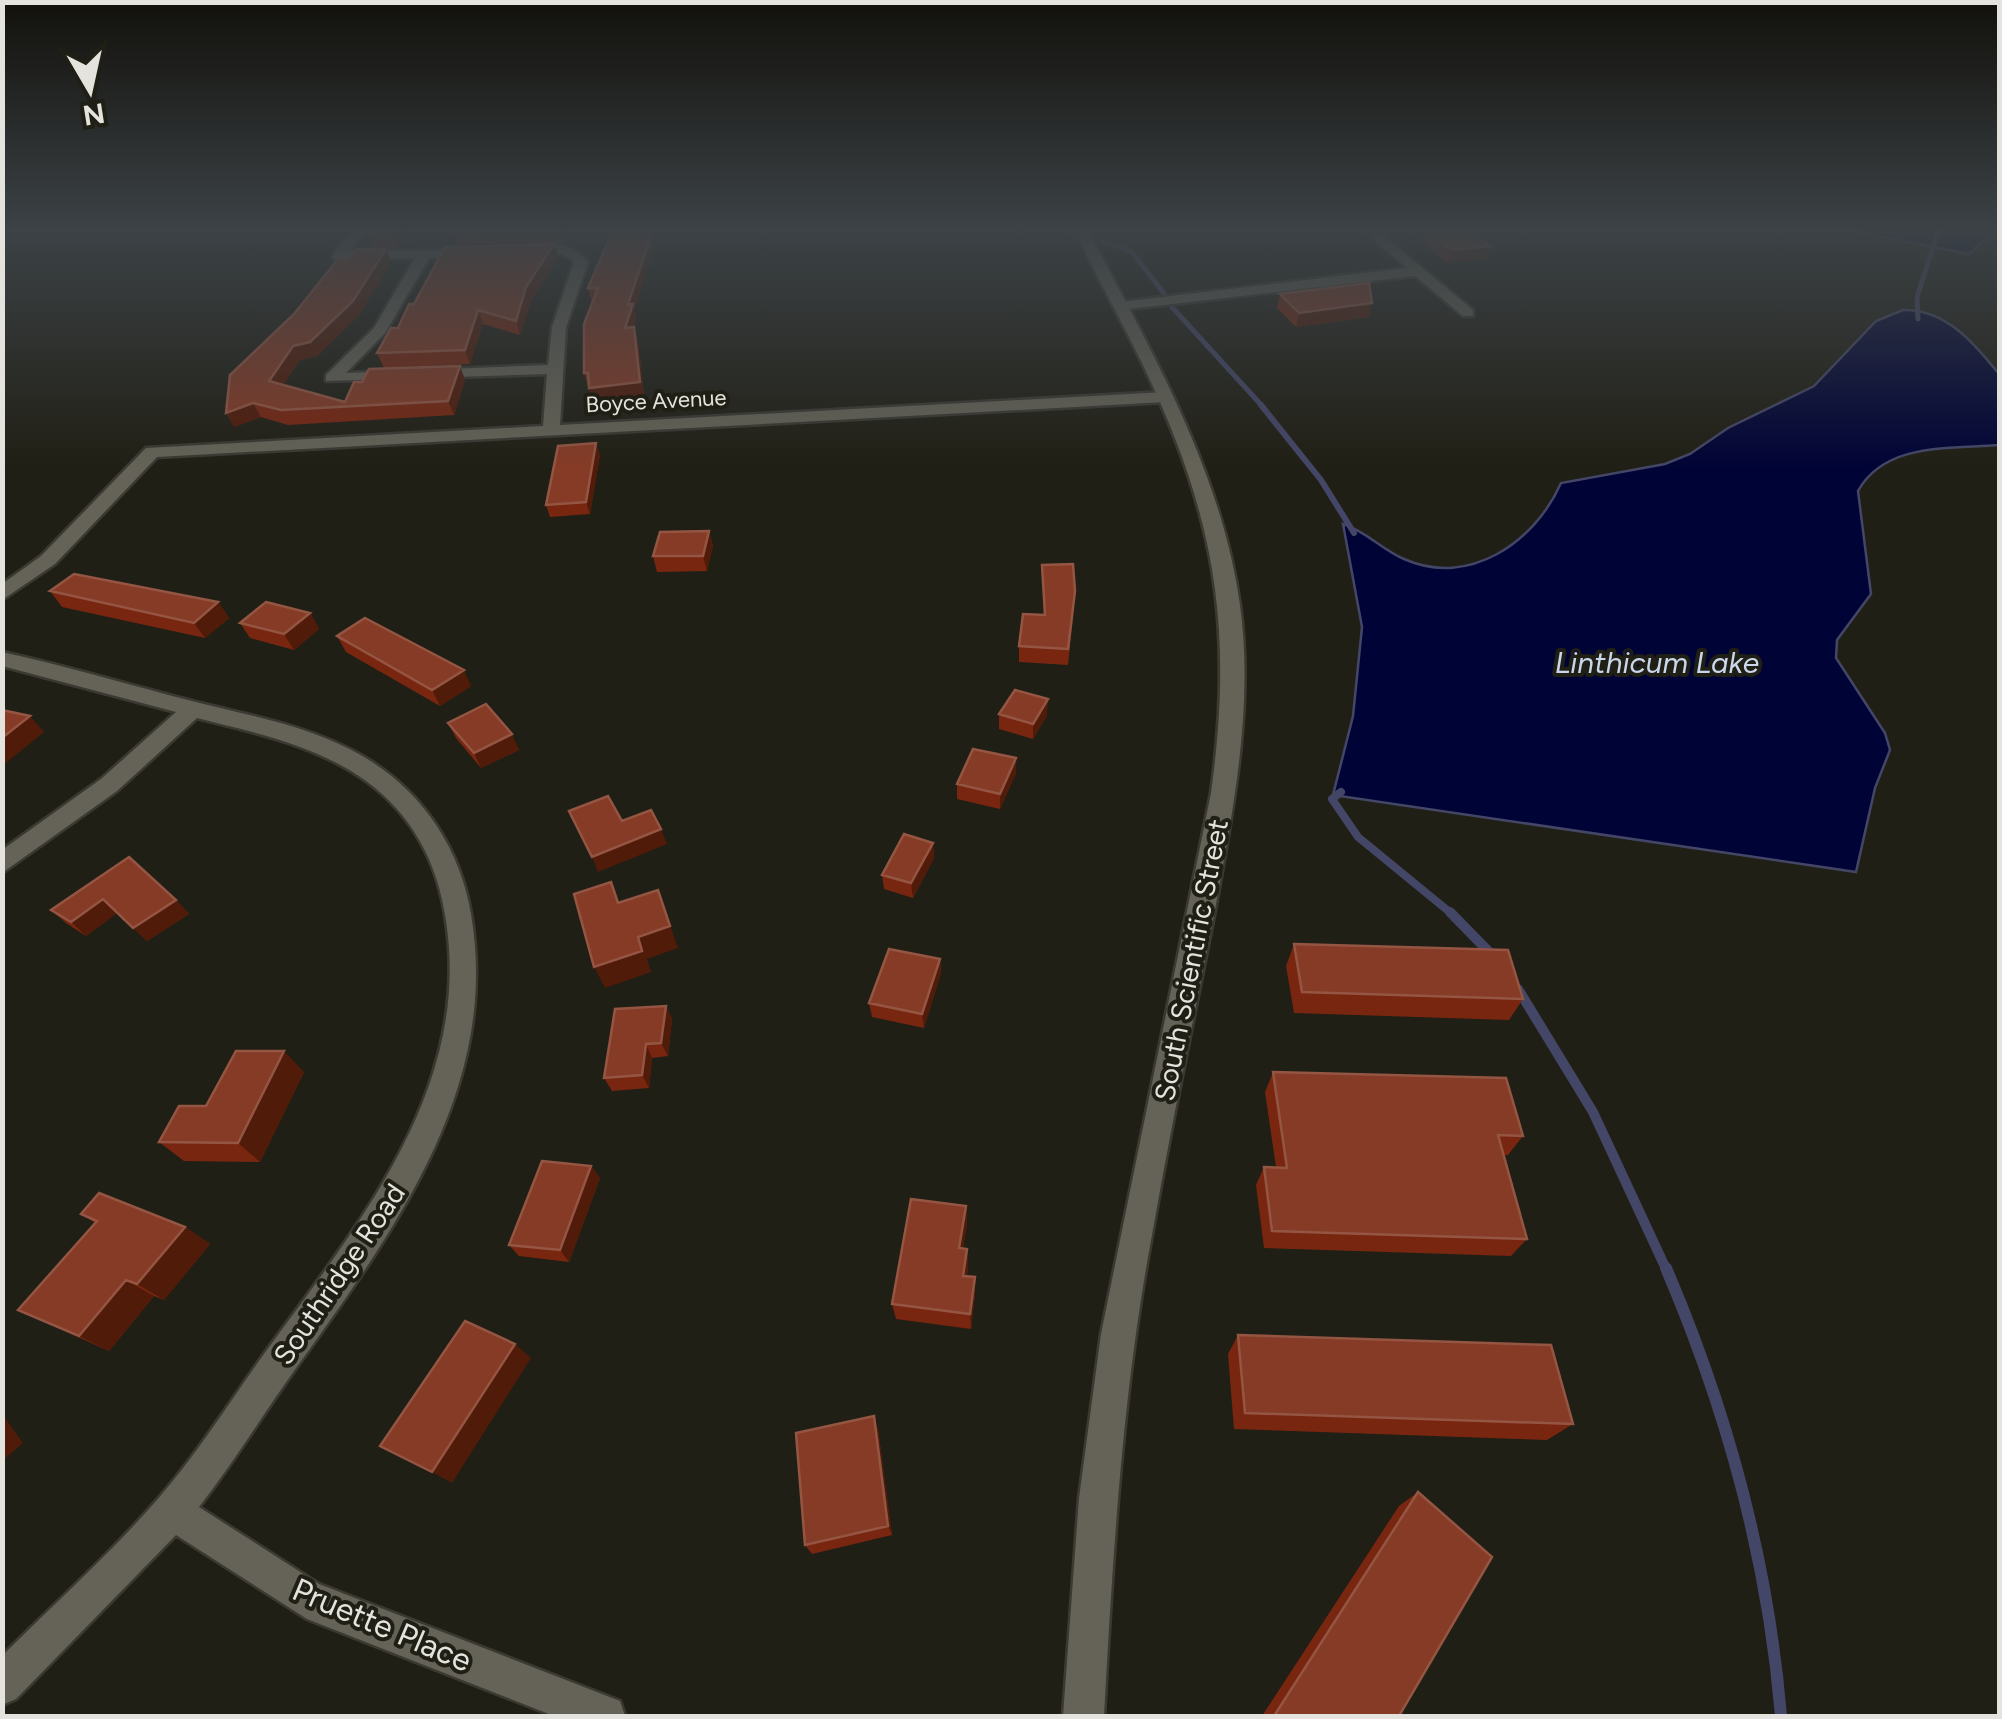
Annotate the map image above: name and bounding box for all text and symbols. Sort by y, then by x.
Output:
north arrow [40,40,140,140]
text: N [81,96,107,133]
street label: Boyce Avenue [585,384,727,418]
water label: Linthicum Lake [1555,644,1759,681]
street label: South Scientific Street [1147,816,1235,1104]
street label: Southridge Road [266,1177,412,1371]
street label: Pruette Place [287,1570,477,1680]

